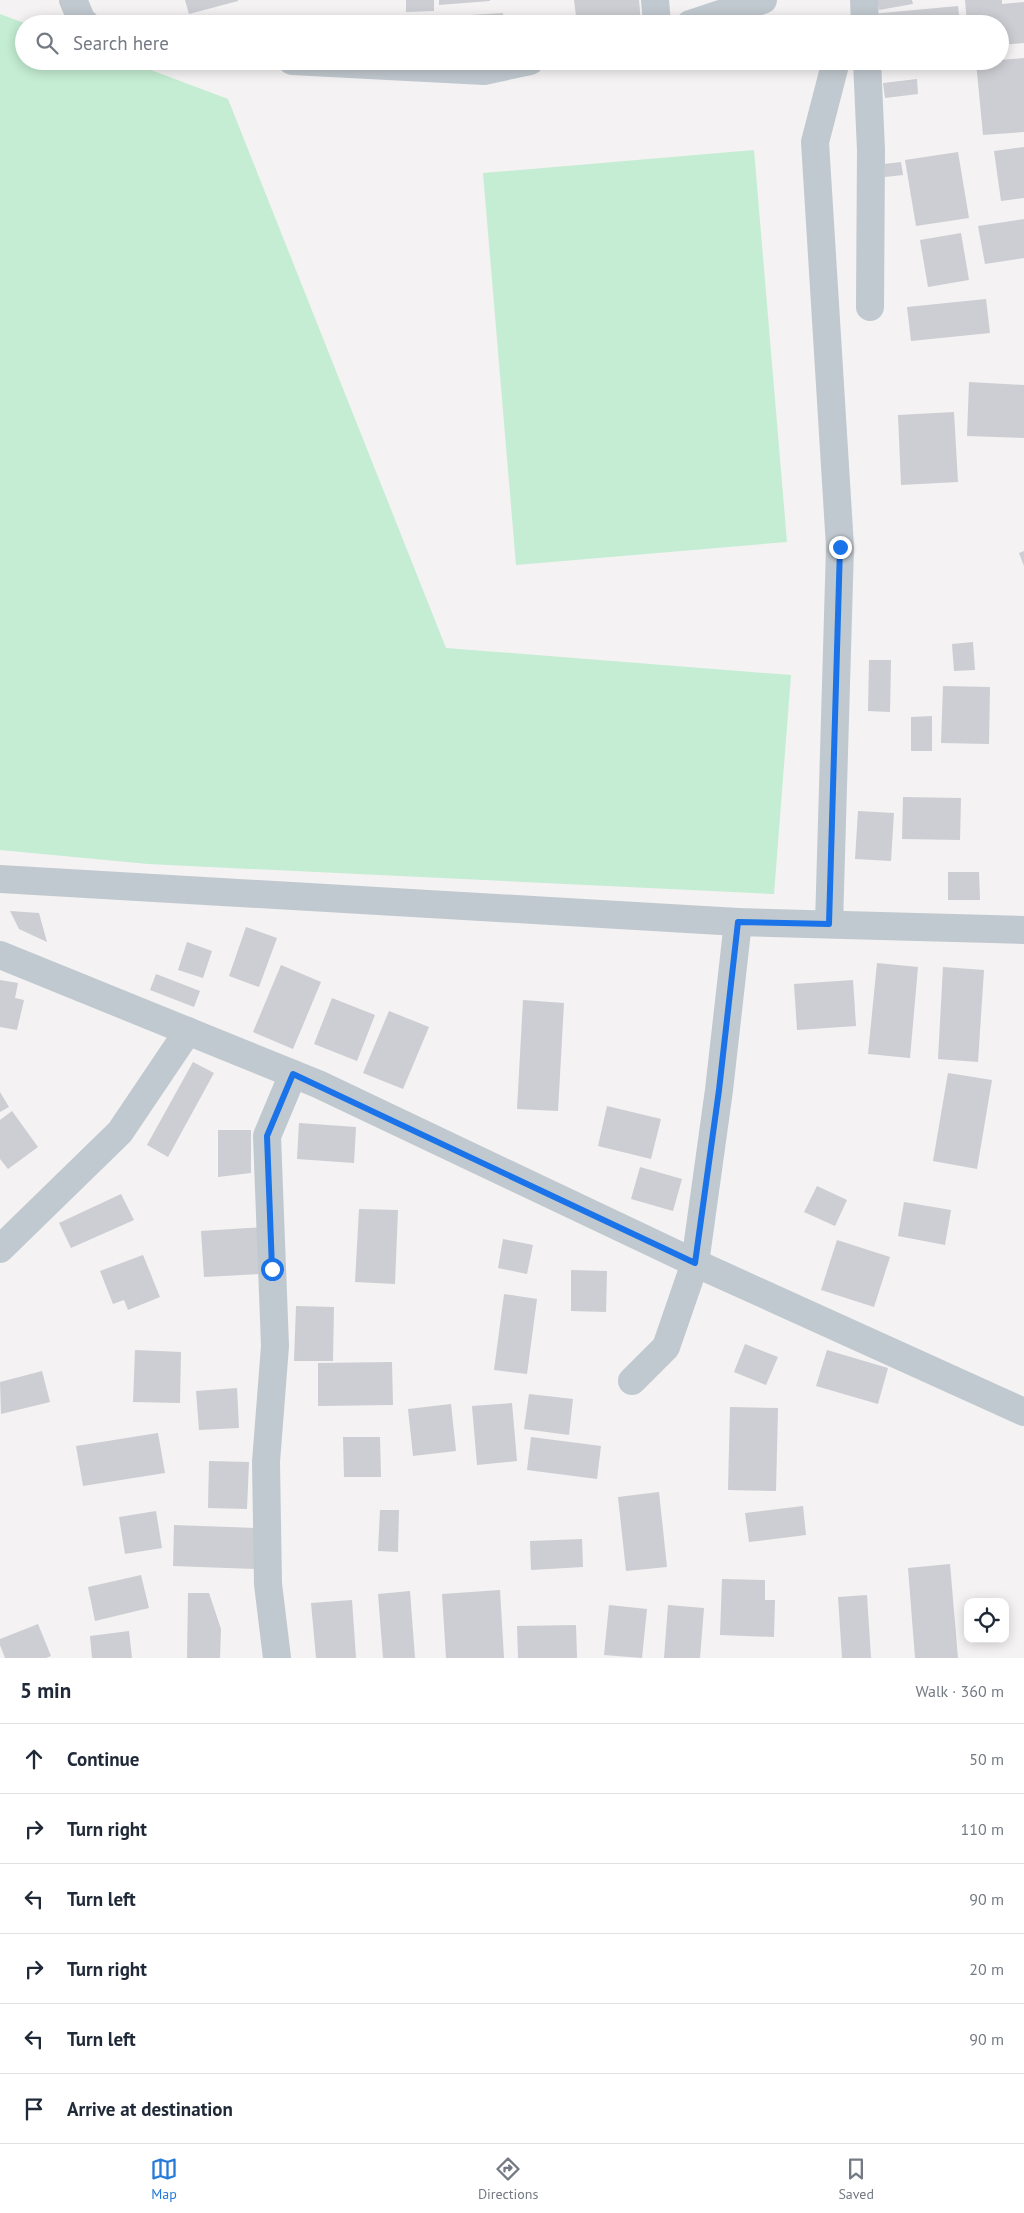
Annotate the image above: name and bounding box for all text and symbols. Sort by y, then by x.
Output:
search box [15,15,1009,70]
icon: search [33,29,61,57]
text: Search here [73,31,169,55]
route end [829,536,852,559]
route start [261,1258,284,1281]
map controls [964,1598,1009,1643]
button: locate [964,1598,1009,1643]
text: 5 min [20,1677,71,1704]
text: Walk · 360 m [915,1681,1004,1701]
icon: ahead [20,1745,48,1773]
text: Continue [67,1747,139,1771]
text: 50 m [969,1749,1004,1769]
icon: right [20,1815,48,1843]
text: Turn right [67,1817,147,1841]
text: 110 m [961,1819,1004,1839]
icon: left [20,1885,48,1913]
text: Turn left [67,1887,136,1911]
text: 90 m [969,1889,1004,1909]
icon: right [20,1955,48,1983]
text: Turn right [67,1957,147,1981]
text: 20 m [969,1959,1004,1979]
icon: left [20,2025,48,2053]
text: Turn left [67,2027,136,2051]
text: 90 m [969,2029,1004,2049]
icon: arrive [20,2095,48,2123]
text: Arrive at destination [67,2097,233,2121]
tab: Map [150,2155,178,2203]
tab: Directions [478,2155,538,2203]
tab: Saved [838,2155,874,2203]

